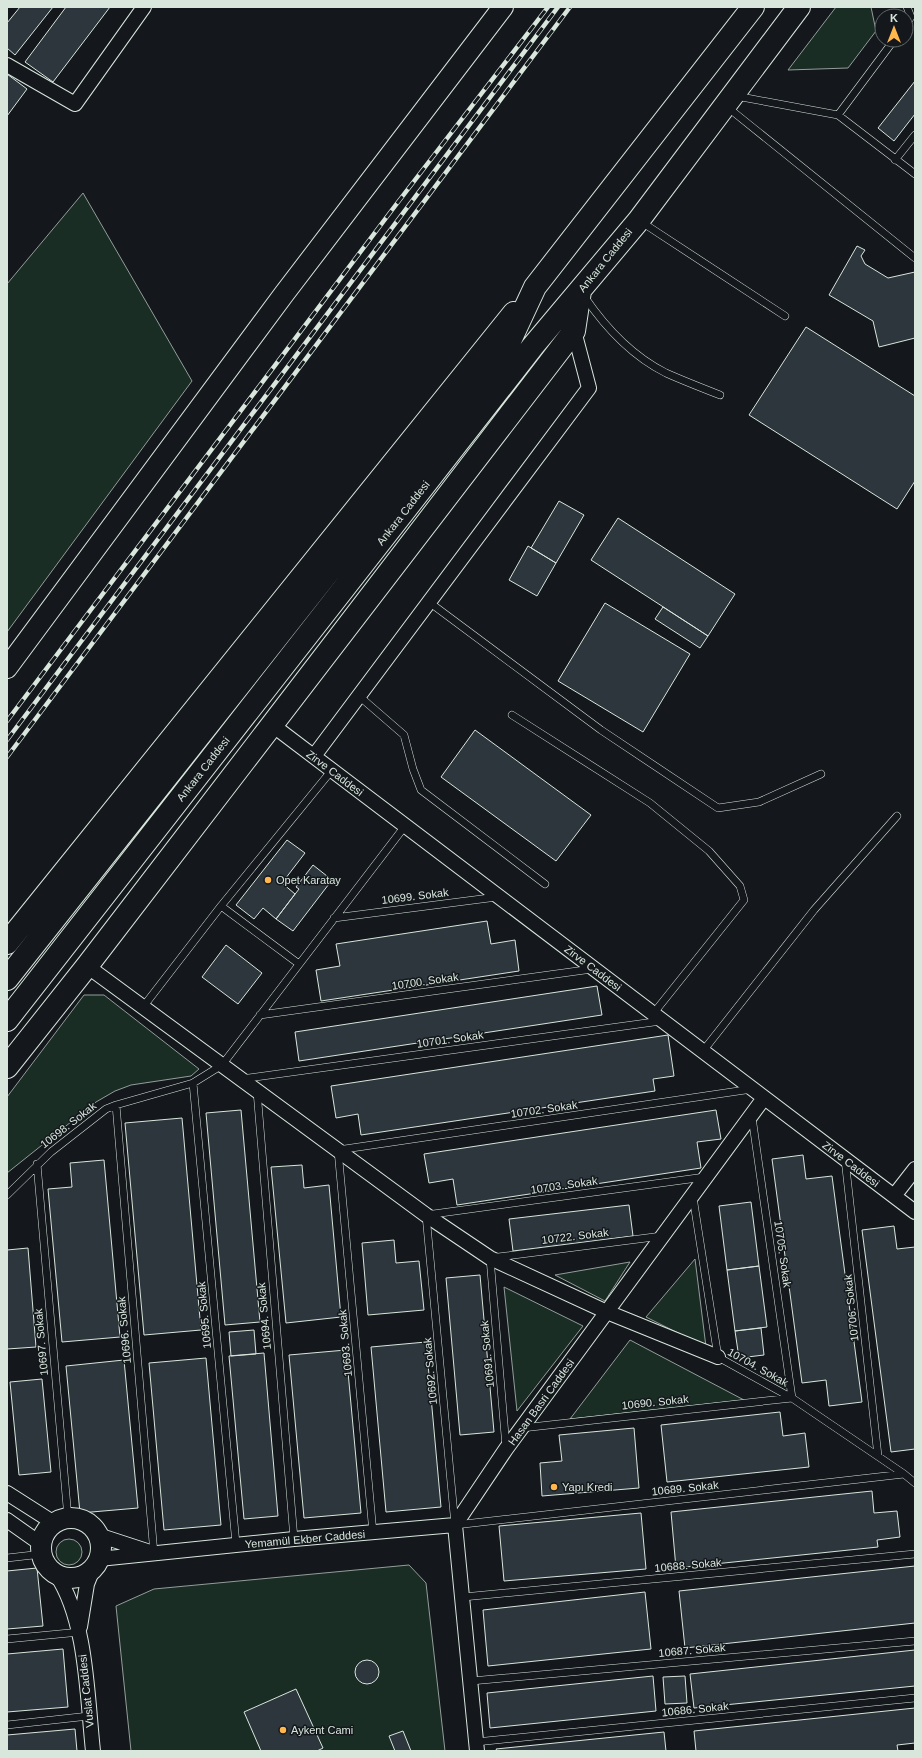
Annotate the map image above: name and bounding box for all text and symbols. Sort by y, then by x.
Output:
north arrow [874,8,914,48]
text: K [890,12,898,24]
street label: Ankara Caddesi [576,226,634,294]
street label: Ankara Caddesi [374,478,432,548]
street label: Ankara Caddesi [174,734,232,804]
street label: Zirve Caddesi [304,748,366,798]
place label: Opet Karatay [276,874,341,886]
marker: Opet Karatay [263,875,273,885]
street label: 10699. Sokak [381,886,450,906]
street label: Zirve Caddesi [562,943,624,993]
street label: 10700. Sokak [391,970,460,992]
street label: 10701. Sokak [416,1028,485,1050]
street label: 10702. Sokak [510,1098,579,1120]
street label: 10698. Sokak [38,1099,99,1150]
street label: Zirve Caddesi [820,1139,882,1189]
street label: 10703. Sokak [530,1174,599,1196]
street label: 10705. Sokak [772,1220,794,1289]
street label: 10722. Sokak [541,1226,610,1246]
street label: 10706. Sokak [841,1273,860,1342]
street label: 10695. Sokak [195,1280,213,1349]
street label: 10694. Sokak [255,1281,273,1350]
street label: 10696. Sokak [115,1295,133,1364]
street label: 10697. Sokak [32,1307,50,1376]
street label: 10693. Sokak [336,1308,354,1377]
street label: 10691. Sokak [478,1319,496,1388]
street label: 10692. Sokak [421,1336,439,1405]
street label: 10704. Sokak [726,1345,791,1389]
street label: Hasan Basri Caddesi [506,1357,576,1447]
street label: 10690. Sokak [621,1392,690,1411]
street label: 10689. Sokak [651,1478,720,1497]
place label: Yapı Kredi [562,1481,613,1493]
marker: Yapı Kredi [549,1482,559,1492]
street label: Yemamül Ekber Caddesi [244,1528,366,1550]
street label: 10688. Sokak [654,1556,723,1574]
street label: 10687. Sokak [658,1641,727,1659]
street label: Vuslat Caddesi [76,1654,96,1728]
street label: 10686. Sokak [661,1699,730,1718]
place label: Aykent Cami [291,1724,353,1736]
marker: Aykent Cami [278,1725,288,1735]

